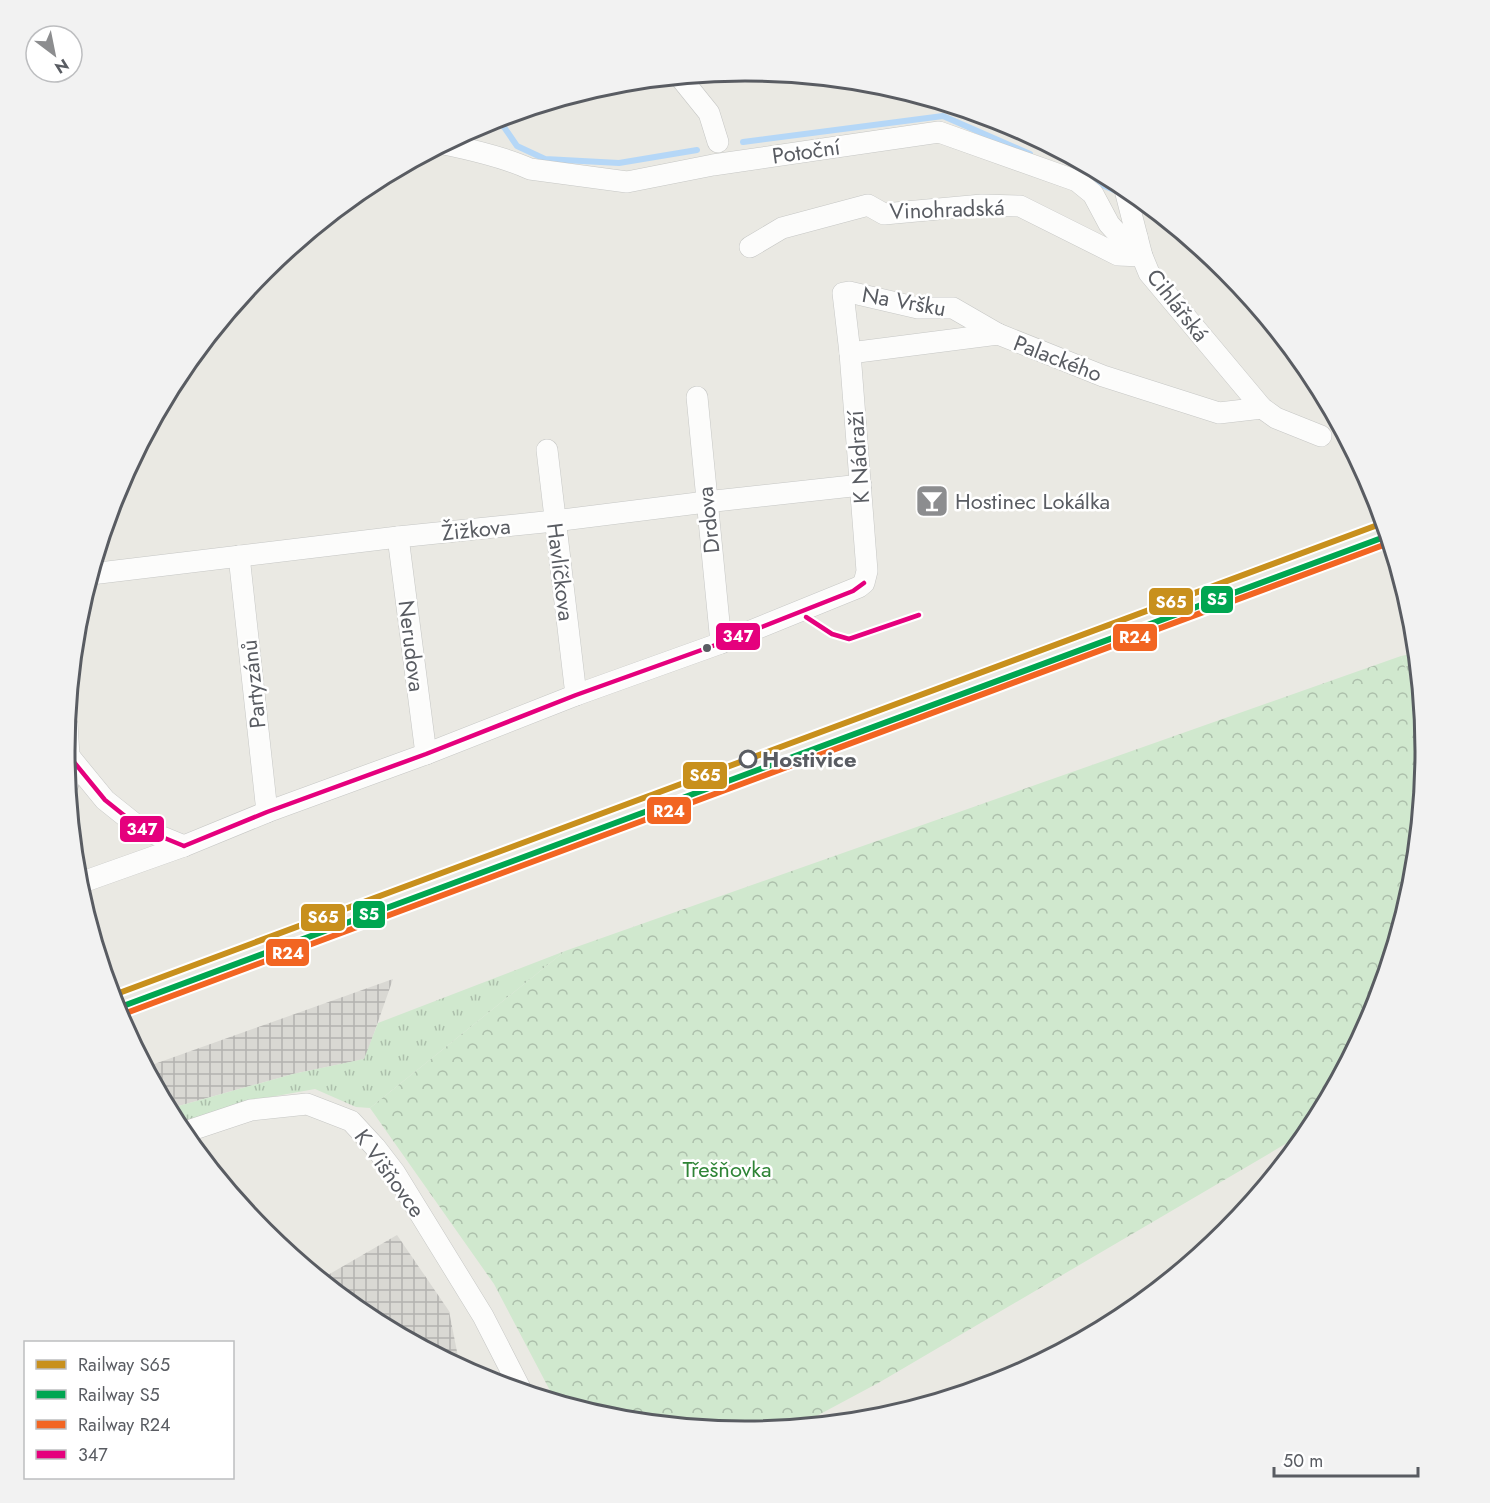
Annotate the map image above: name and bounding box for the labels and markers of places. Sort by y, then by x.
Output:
bar icon: Hostinec Lokálka [914,483,950,519]
place label: Hostinec Lokálka [955,485,1110,517]
unlabelled marker [701,642,713,654]
place label: Hostivice [762,743,857,775]
marker: Hostivice [739,750,757,768]

